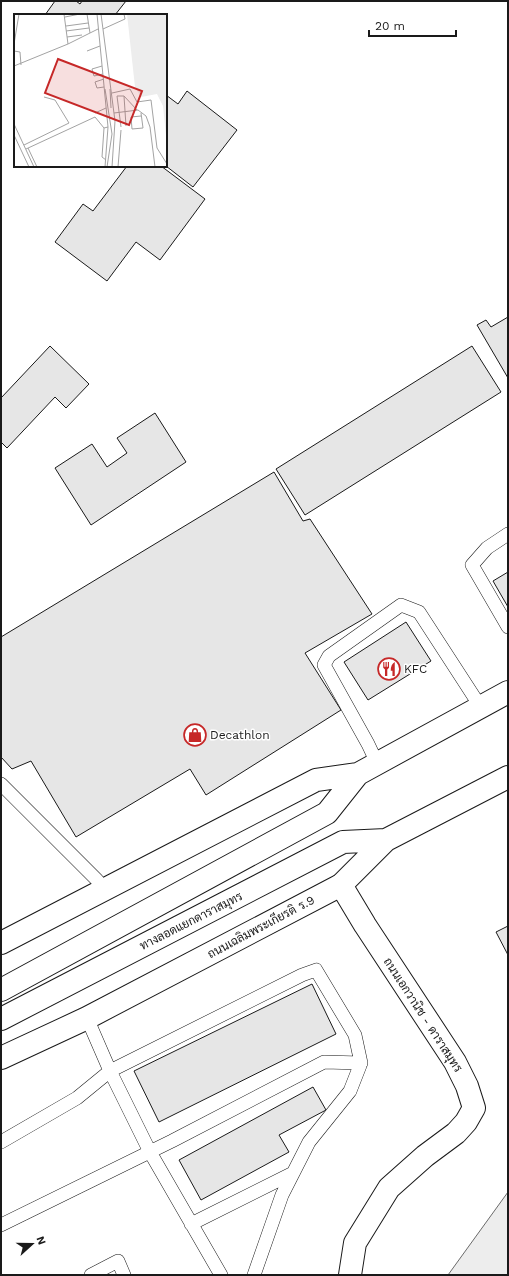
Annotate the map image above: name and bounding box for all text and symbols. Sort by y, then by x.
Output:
scale bar [369,12,456,38]
inset map [14,14,167,167]
text: 20 m [375,19,405,33]
restaurant icon: KFC [376,656,402,682]
place label: KFC [404,662,427,676]
shop icon: Decathlon [182,722,208,748]
place label: Decathlon [210,728,270,742]
street label: ทางลอดแยกดาราสมุทร [137,889,246,955]
street label: ถนนเฉลิมพระเกียรติ ร.9 [205,892,317,961]
street label: ถนนเอกวานิช - ดาราสมุทร [379,955,465,1076]
north arrow [12,1224,52,1264]
text: N [33,1234,48,1247]

